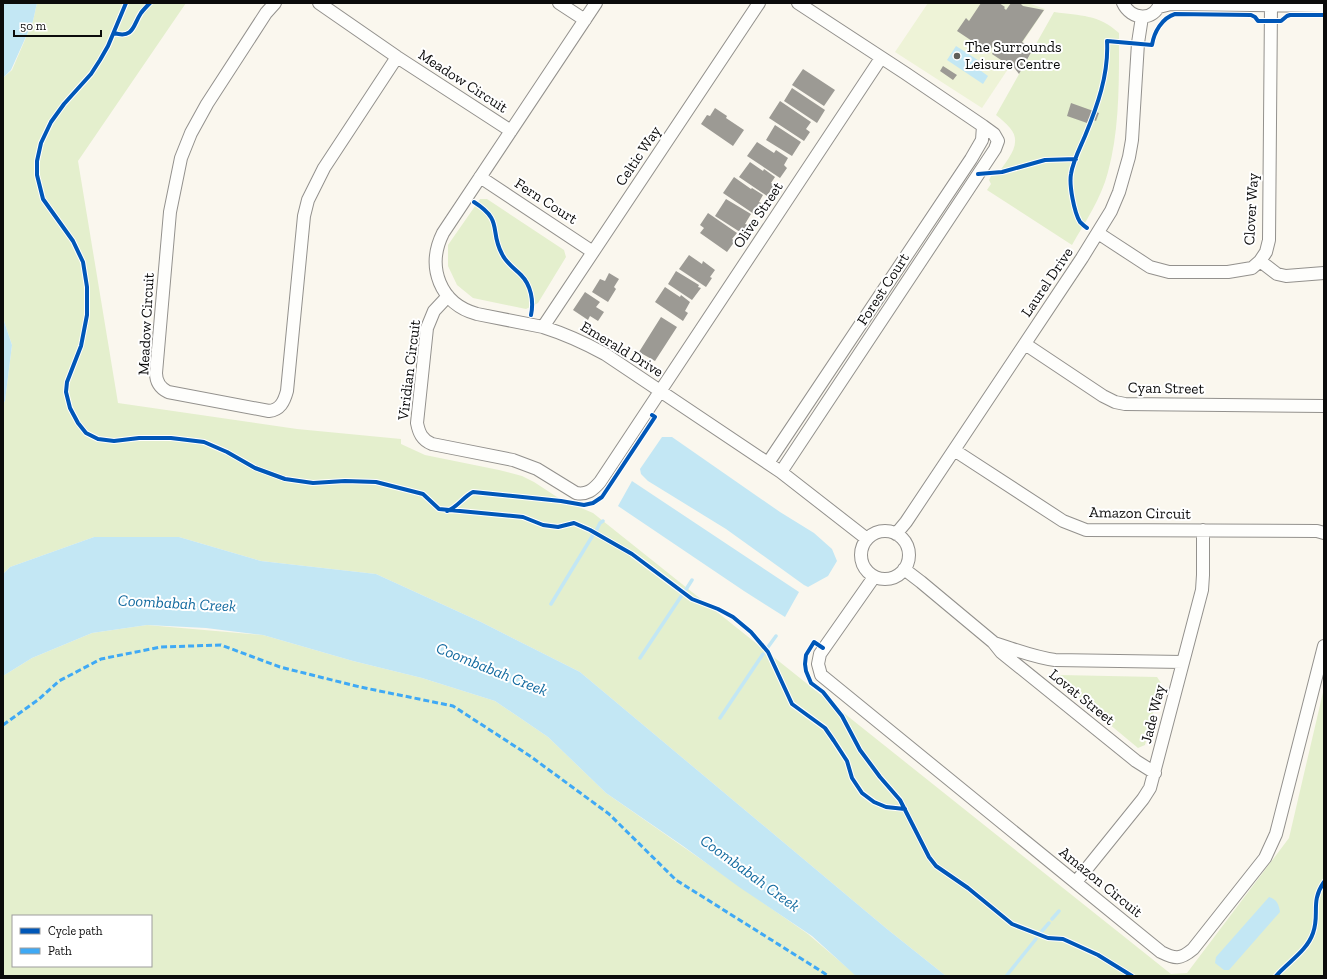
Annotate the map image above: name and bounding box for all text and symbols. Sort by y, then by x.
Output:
scale bar [14,12,101,38]
text: 50 m [20,19,47,33]
place label: The Surrounds Leisure Centre [965,38,1062,73]
street label: Meadow Circuit [415,45,511,117]
marker: The Surrounds Leisure Centre [952,51,962,61]
street label: Celtic Way [611,122,665,189]
street label: Clover Way [1240,172,1262,246]
street label: Fern Court [511,174,581,228]
street label: Olive Street [729,178,787,252]
street label: Laurel Drive [1017,244,1077,320]
street label: Forest Court [853,249,913,328]
street label: Meadow Circuit [134,272,158,376]
street label: Emerald Drive [577,317,667,381]
street label: Viridian Circuit [394,318,424,422]
street label: Cyan Street [1128,378,1205,398]
street label: Amazon Circuit [1089,503,1192,523]
water label: Coombabah Creek [117,590,237,616]
water label: Coombabah Creek [434,638,550,700]
street label: Lovat Street [1046,665,1119,729]
street label: Jade Way [1137,682,1169,745]
water label: Coombabah Creek [697,831,803,915]
street label: Amazon Circuit [1056,843,1147,921]
legend [12,915,152,967]
text: Cycle path [48,924,103,938]
text: Path [48,944,72,958]

